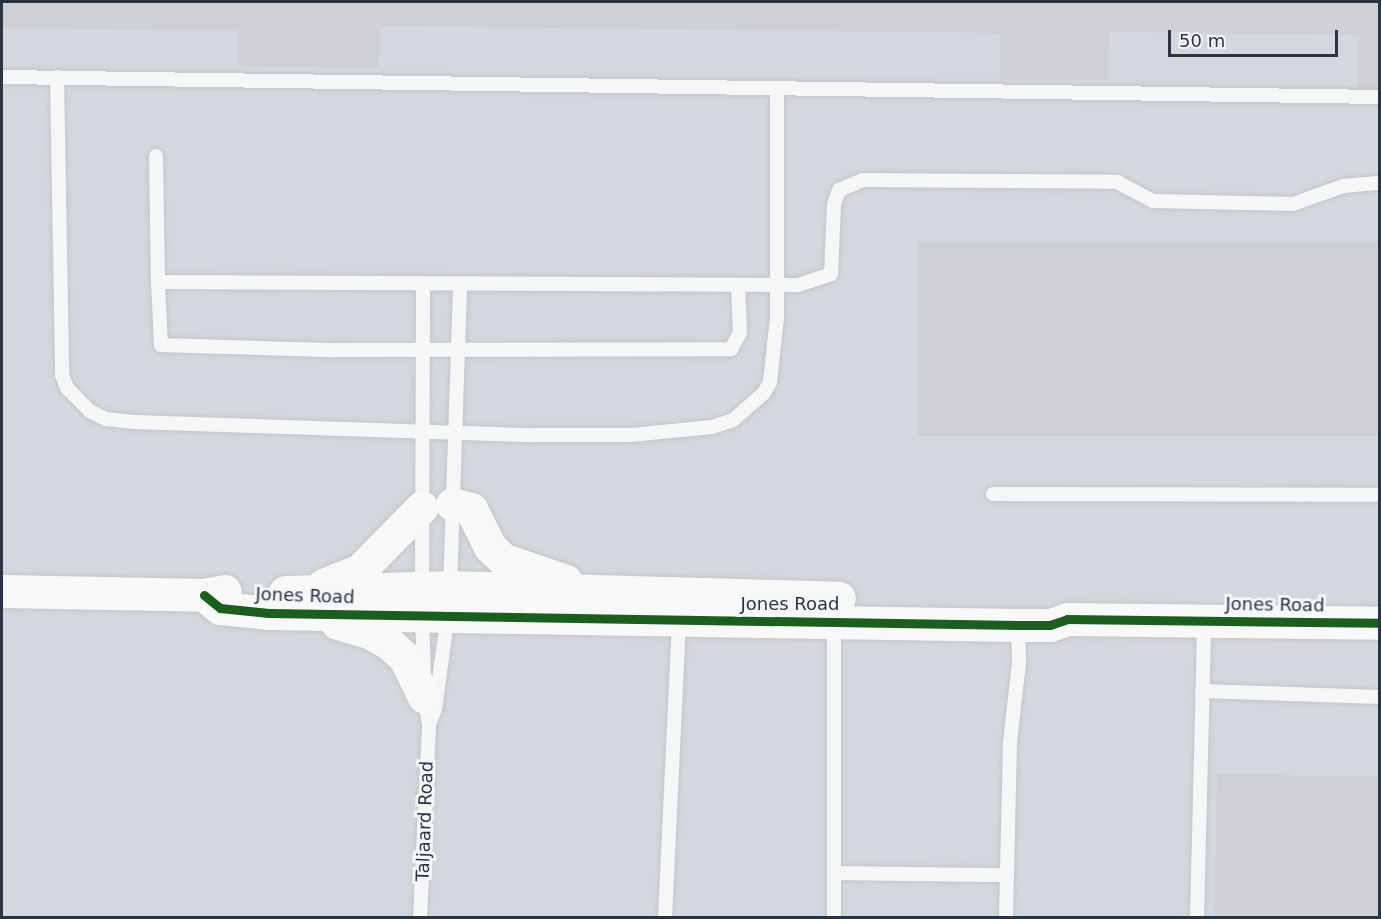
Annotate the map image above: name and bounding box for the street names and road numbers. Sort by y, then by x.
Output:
street label: Jones Road [255,583,355,609]
street label: Jones Road [740,593,840,615]
street label: Jones Road [1225,593,1325,617]
street label: Taljaard Road [412,760,438,882]

